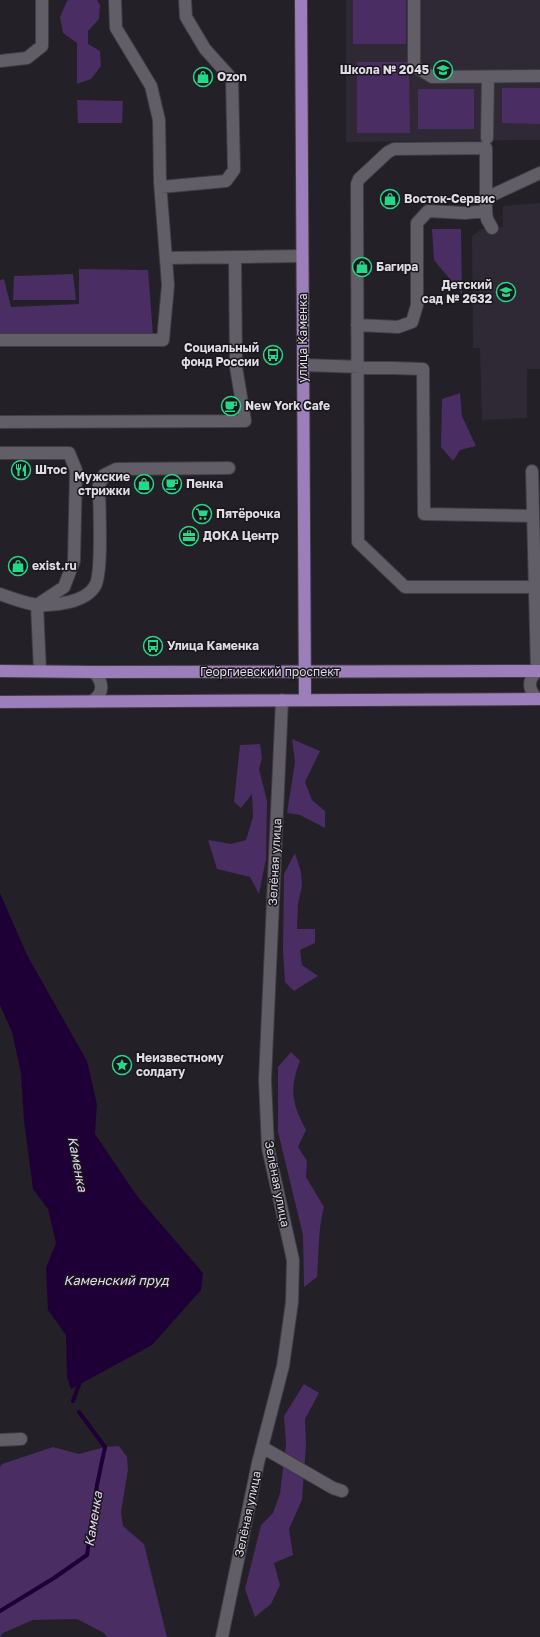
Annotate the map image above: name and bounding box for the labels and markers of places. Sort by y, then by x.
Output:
school or university icon: Школа № 2045 [432,59,454,81]
place label: Школа № 2045 [340,62,429,77]
shop icon: Ozon [192,66,214,88]
place label: Ozon [217,69,247,84]
shop icon: Восток-Сервис [379,188,401,210]
place label: Восток-Сервис [404,191,495,206]
shop icon: Багира [351,256,373,278]
place label: Багира [376,259,418,274]
place label: Детский сад № 2632 [422,277,492,306]
school or university icon: Детский сад № 2632 [495,281,517,303]
place label: Социальный фонд России [181,340,259,369]
bus stop icon: Социальный фонд России [262,344,284,366]
cafe icon: New York Cafe [220,395,242,417]
place label: New York Cafe [245,398,330,413]
restaurant icon: Штос [10,459,32,481]
place label: Штос [35,462,67,477]
place label: Мужские стрижки [74,469,130,498]
shop icon: Мужские стрижки [133,473,155,495]
cafe icon: Пенка [161,473,183,495]
place label: Пенка [186,476,223,491]
supermarket icon: Пятёрочка [191,503,213,525]
place label: Пятёрочка [216,506,281,521]
office icon: ДОКА Центр [178,525,200,547]
place label: ДОКА Центр [203,528,280,543]
shop icon: exist.ru [7,555,29,577]
place label: exist.ru [32,558,77,573]
bus stop icon: Улица Каменка [142,635,164,657]
place label: Улица Каменка [167,638,259,653]
place label: Неизвестному солдату [136,1050,225,1079]
place icon: Неизвестному солдату [111,1054,133,1076]

